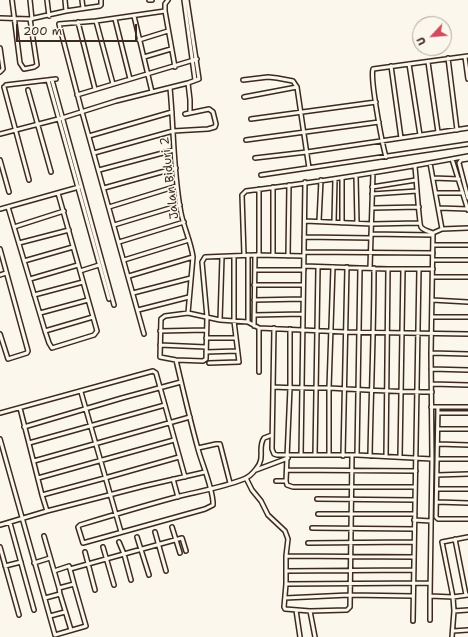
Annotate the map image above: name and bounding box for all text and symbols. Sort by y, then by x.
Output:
scale bar [18,16,139,42]
north arrow [412,16,452,56]
text: 200 m [23,23,62,39]
text: U [413,34,430,48]
street label: Jalan Biduri 2 [158,136,182,220]

